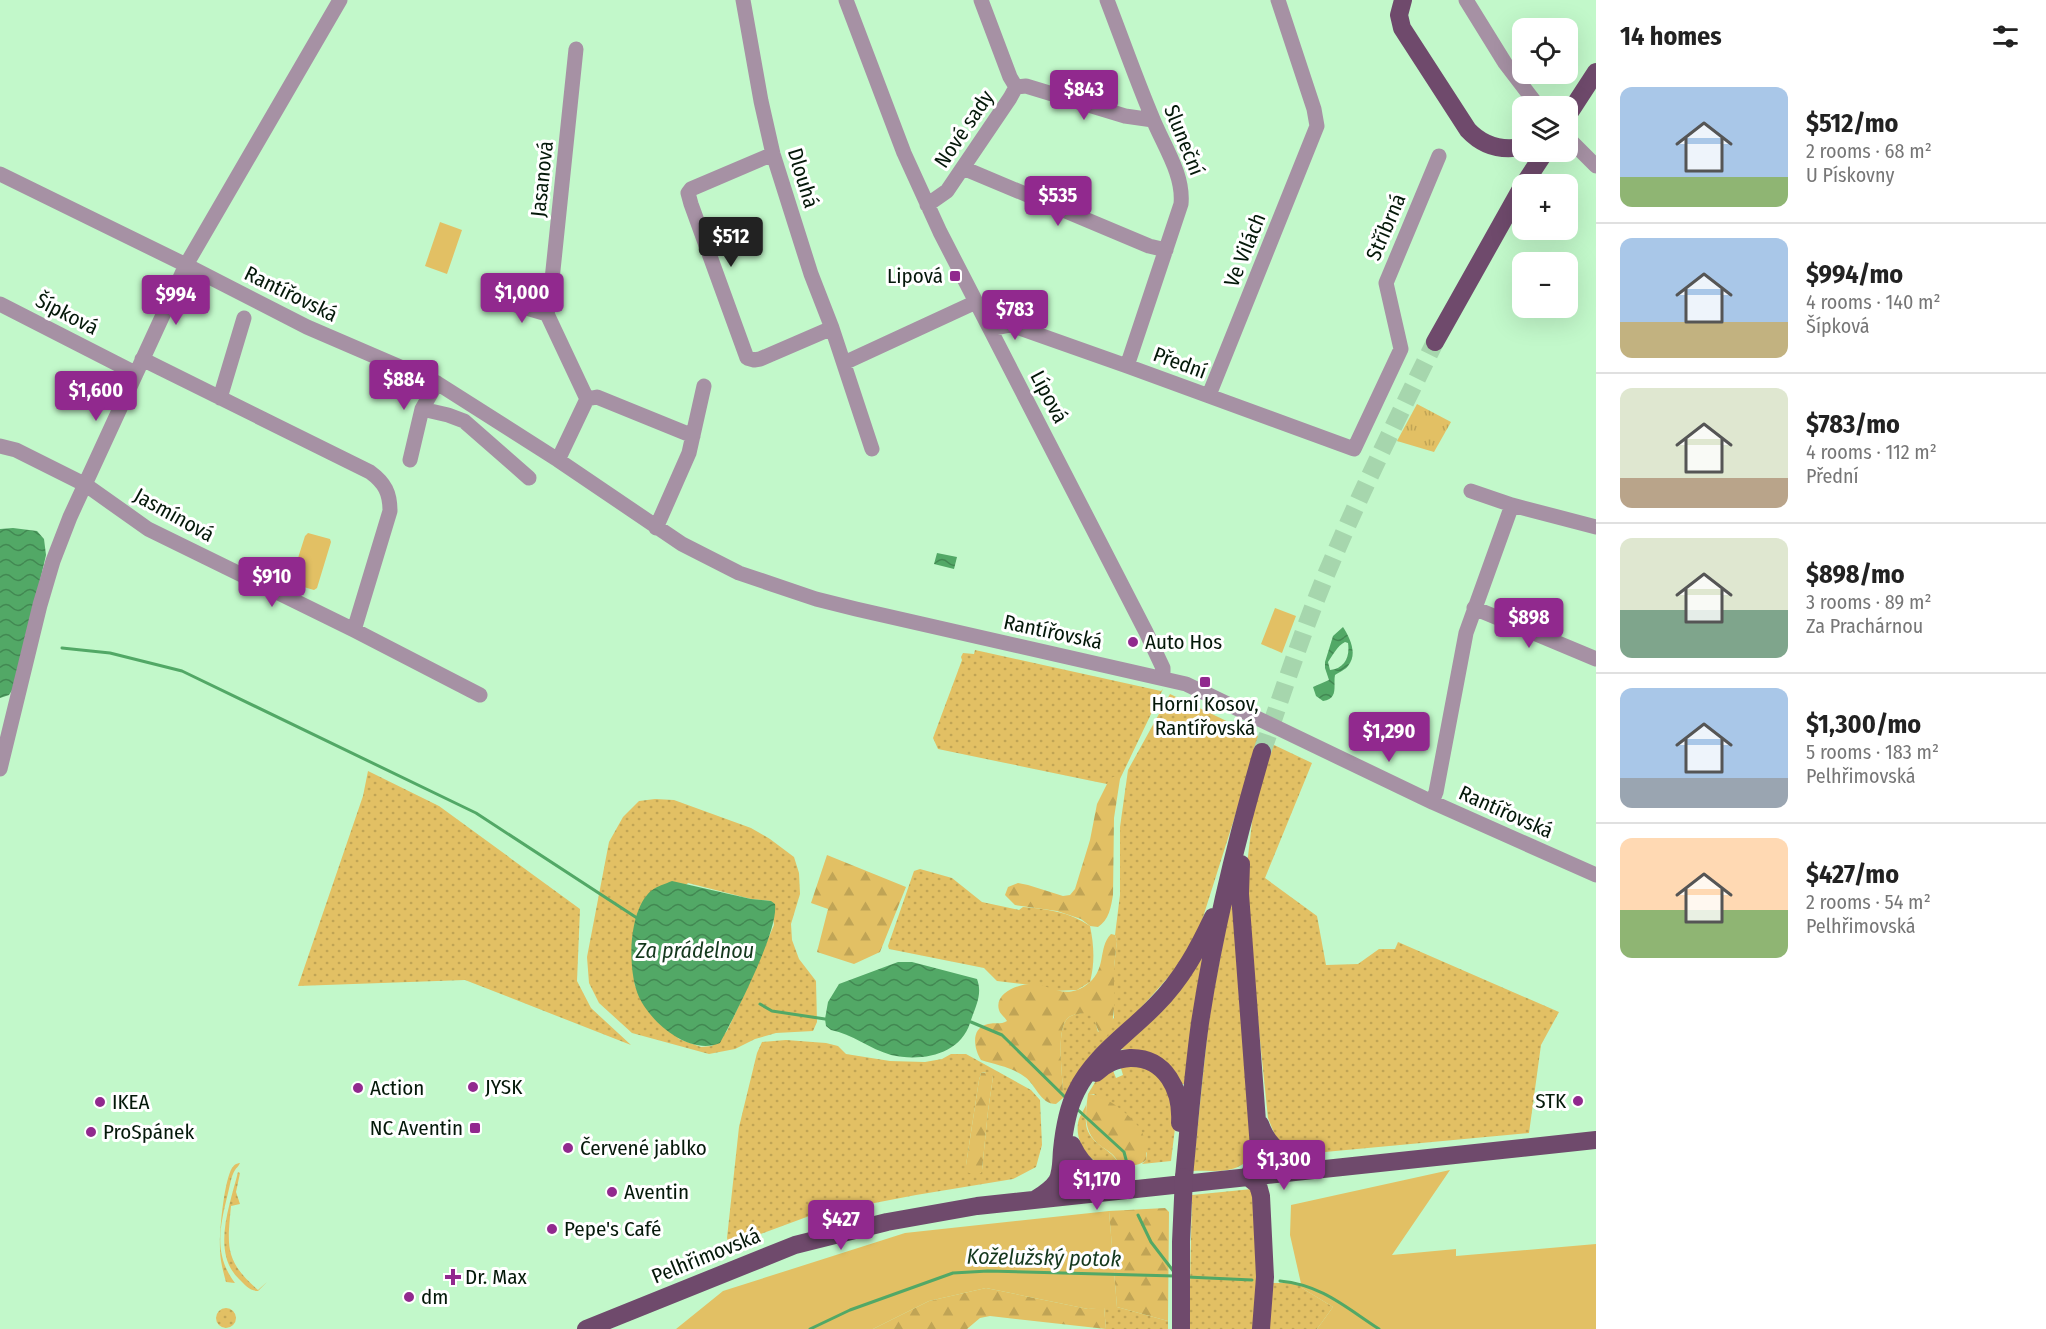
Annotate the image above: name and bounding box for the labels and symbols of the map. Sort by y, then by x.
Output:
pin: $843 [1048,70,1120,121]
street label: Nové sady [929,85,1000,173]
street label: Sluneční [1158,101,1210,179]
street label: Jasanová [525,140,559,218]
street label: Dlouhá [782,145,824,211]
pin: $535 [1022,176,1094,227]
street label: Stříbrná [1360,190,1412,264]
street label: Ve Vilách [1218,209,1272,291]
pin: $512 [695,217,767,268]
street label: Rantířovská [240,260,342,328]
place label: Lipová [887,263,943,289]
marker: Lipová [948,269,962,283]
pin: $1,000 [473,273,571,324]
pin: $994 [140,275,212,326]
street label: Šípková [31,287,103,341]
pin: $783 [979,290,1051,341]
street label: Přední [1150,341,1210,385]
pin: $884 [368,360,440,411]
street label: Lípová [1024,366,1074,428]
pin: $1,600 [47,371,145,422]
street label: Jasmínová [129,482,219,548]
pin: $910 [236,557,308,608]
pin: $898 [1493,598,1565,649]
street label: Rantířovská [1001,609,1105,655]
place label: Auto Hos [1145,629,1222,655]
marker: Auto Hos [1126,635,1140,649]
marker: Horní Kosov, Rantířovská [1198,675,1212,689]
place label: Horní Kosov, Rantířovská [1151,691,1259,741]
pin: $1,290 [1340,712,1438,763]
street label: Rantířovská [1455,780,1557,844]
water label: Za prádelnou [635,937,754,964]
place label: JYSK [485,1074,523,1100]
place label: Action [370,1075,424,1101]
marker: JYSK [466,1080,480,1094]
marker: Action [351,1081,365,1095]
place label: STK [1535,1088,1567,1114]
place label: IKEA [112,1089,150,1115]
marker: STK [1571,1094,1585,1108]
marker: IKEA [93,1095,107,1109]
place label: NC Aventin [370,1115,463,1141]
place label: ProSpánek [103,1119,194,1145]
marker: NC Aventin [468,1121,482,1135]
marker: ProSpánek [84,1125,98,1139]
place label: Červené jablko [580,1135,707,1161]
pin: $1,300 [1235,1140,1333,1191]
marker: Červené jablko [561,1141,575,1155]
pin: $1,170 [1048,1160,1146,1211]
place label: Aventin [624,1179,689,1205]
marker: Aventin [605,1185,619,1199]
pin: $427 [805,1200,877,1251]
place label: Pepe's Café [564,1216,661,1242]
marker: Pepe's Café [545,1222,559,1236]
street label: Pelhřimovská [648,1222,764,1290]
water label: Koželužský potok [966,1243,1122,1272]
place label: Dr. Max [465,1264,527,1290]
marker: Dr. Max [446,1270,460,1284]
place label: dm [421,1284,448,1310]
marker: dm [402,1290,416,1304]

